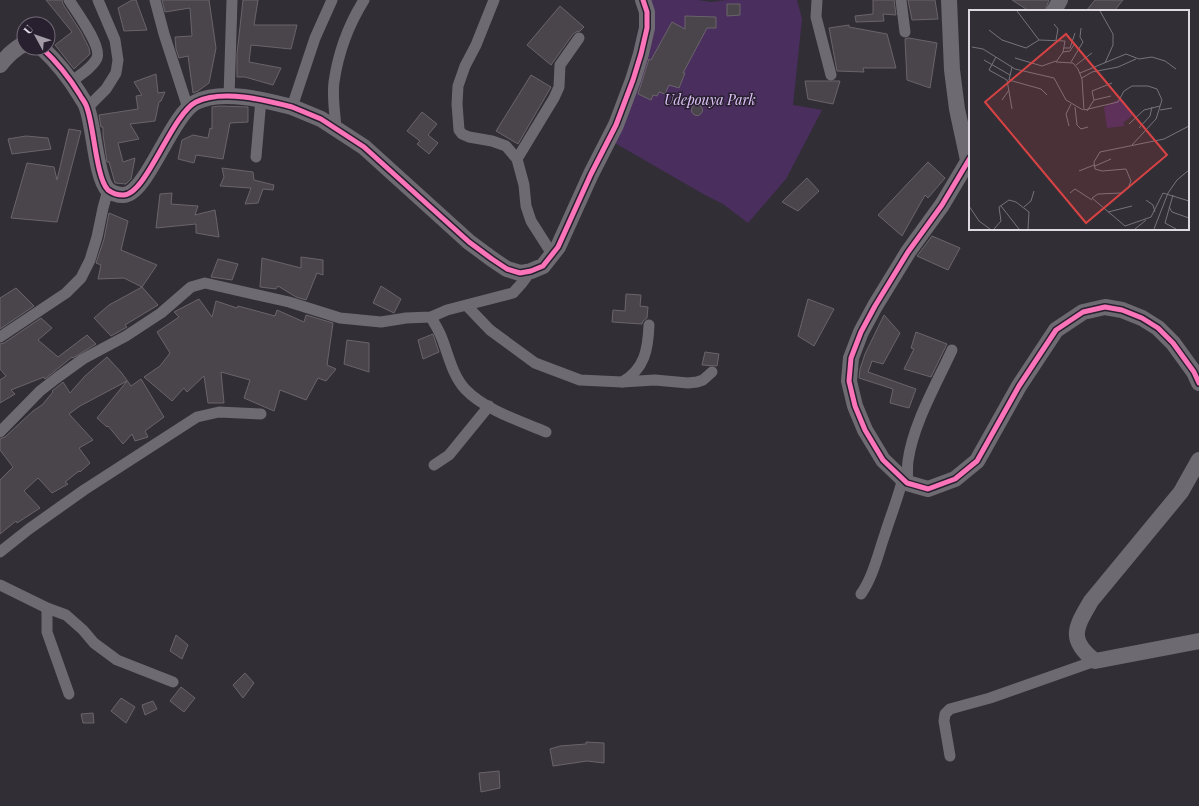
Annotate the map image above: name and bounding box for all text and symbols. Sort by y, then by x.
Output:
inset map [969,10,1189,230]
north arrow [16,16,56,56]
text: U [20,21,36,37]
park label: Udepouya Park [664,90,756,109]

